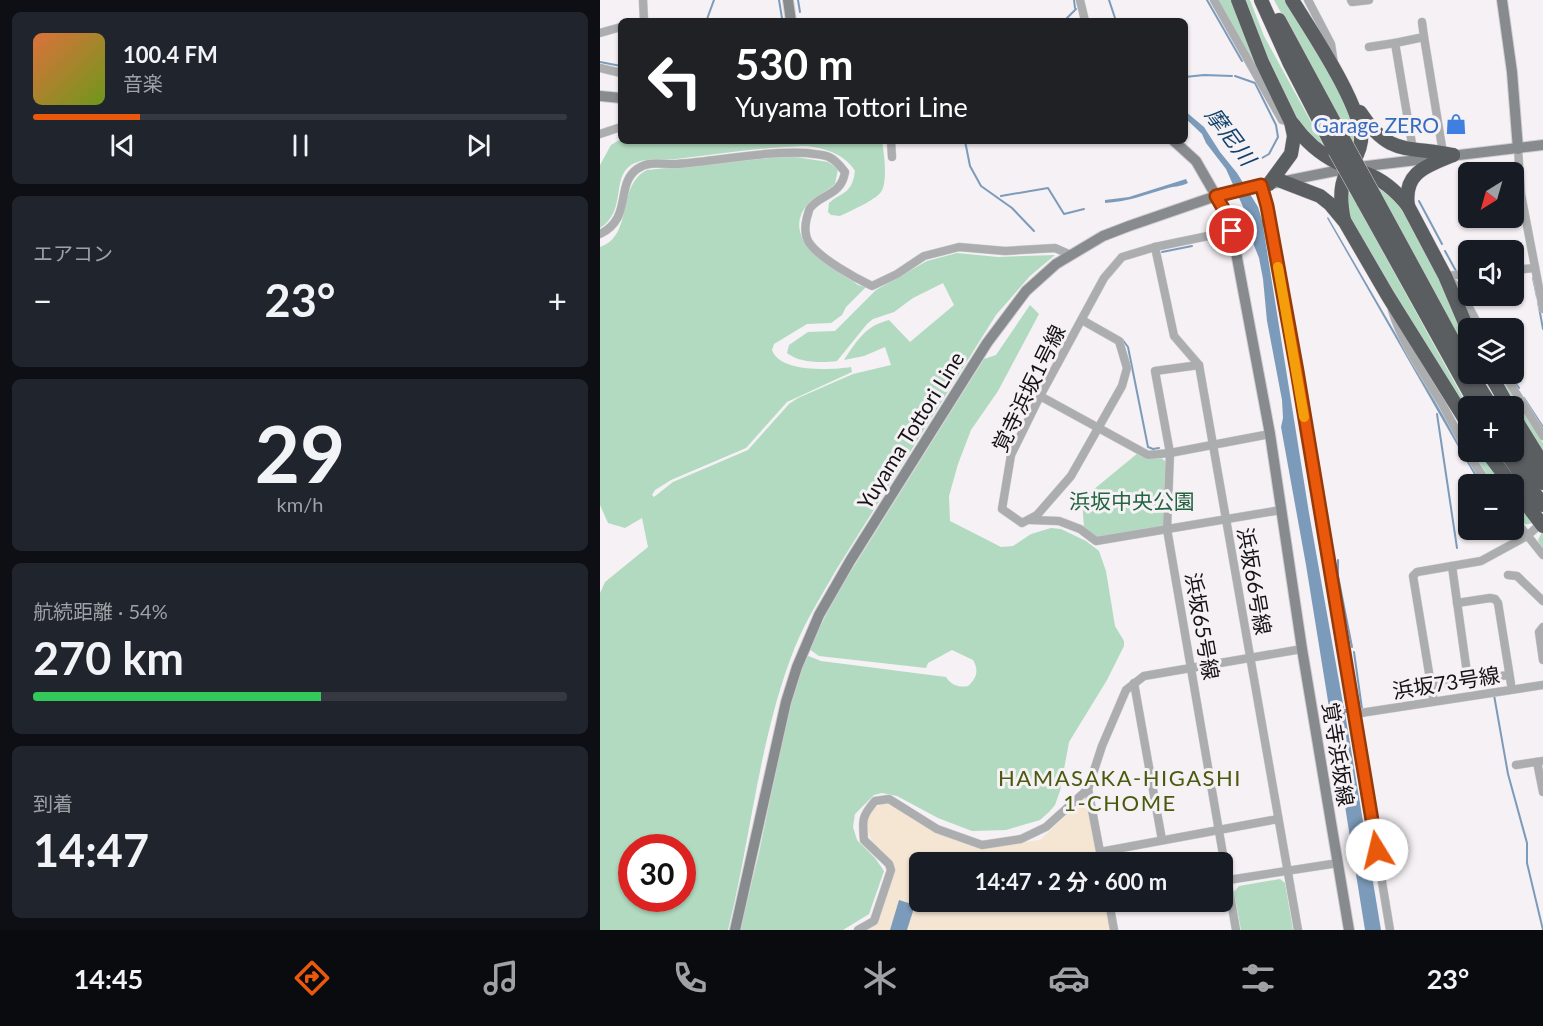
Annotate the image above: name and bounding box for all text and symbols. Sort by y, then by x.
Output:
text: 530 m [735,39,853,89]
text: 100.4 FM [123,41,218,68]
icon: left [636,42,714,120]
text: 音楽 [123,71,163,95]
text: Yuyama Tottori Line [735,90,968,123]
water label: 摩尼川 [1200,102,1263,172]
place label: Garage ZERO [1314,112,1439,137]
shop icon: Garage ZERO [1444,112,1468,136]
icon: previous [106,129,139,162]
icon: pause [284,129,317,162]
icon: next [462,129,495,162]
north arrow [1458,162,1524,228]
map controls [1458,162,1524,540]
pin [1206,205,1257,256]
icon: arrive [1215,214,1248,247]
button: sound [1458,240,1524,306]
text: エアコン [33,241,113,265]
text: 23° [265,273,335,327]
text: − [33,280,52,320]
text: + [548,280,567,320]
button: layers [1458,318,1524,384]
street label: 覚寺浜坂1号線 [986,320,1070,456]
street label: Yuyama Tottori Line [851,347,969,513]
button: + [1458,396,1524,462]
text: 29 [255,406,345,500]
button: − [1458,474,1524,540]
park label: 浜坂中央公園 [1069,488,1195,513]
text: km/h [277,492,323,516]
street label: 浜坂66号線 [1233,525,1277,637]
street label: 浜坂65号線 [1181,570,1225,682]
text: 航続距離 · 54% [33,599,168,623]
text: 270 km [33,631,184,685]
street label: 浜坂73号線 [1391,661,1501,703]
street label: 覚寺浜坂線 [1318,700,1360,808]
district label: HAMASAKA-HIGASHI 1-CHOME [998,764,1242,816]
text: 到着 [33,791,73,815]
position arrow [1345,818,1409,882]
text: 14:47 [33,823,149,877]
speed limit sign: 30 [618,834,696,912]
text: 14:47 · 2 分 · 600 m [975,868,1167,895]
icon: directions [291,957,333,999]
icon: music [480,957,522,999]
icon: phone [669,957,711,999]
icon: climate [859,957,901,999]
icon: car [1048,957,1090,999]
icon: filters [1237,957,1279,999]
text: 14:45 [74,962,143,995]
text: 23° [1427,962,1469,995]

